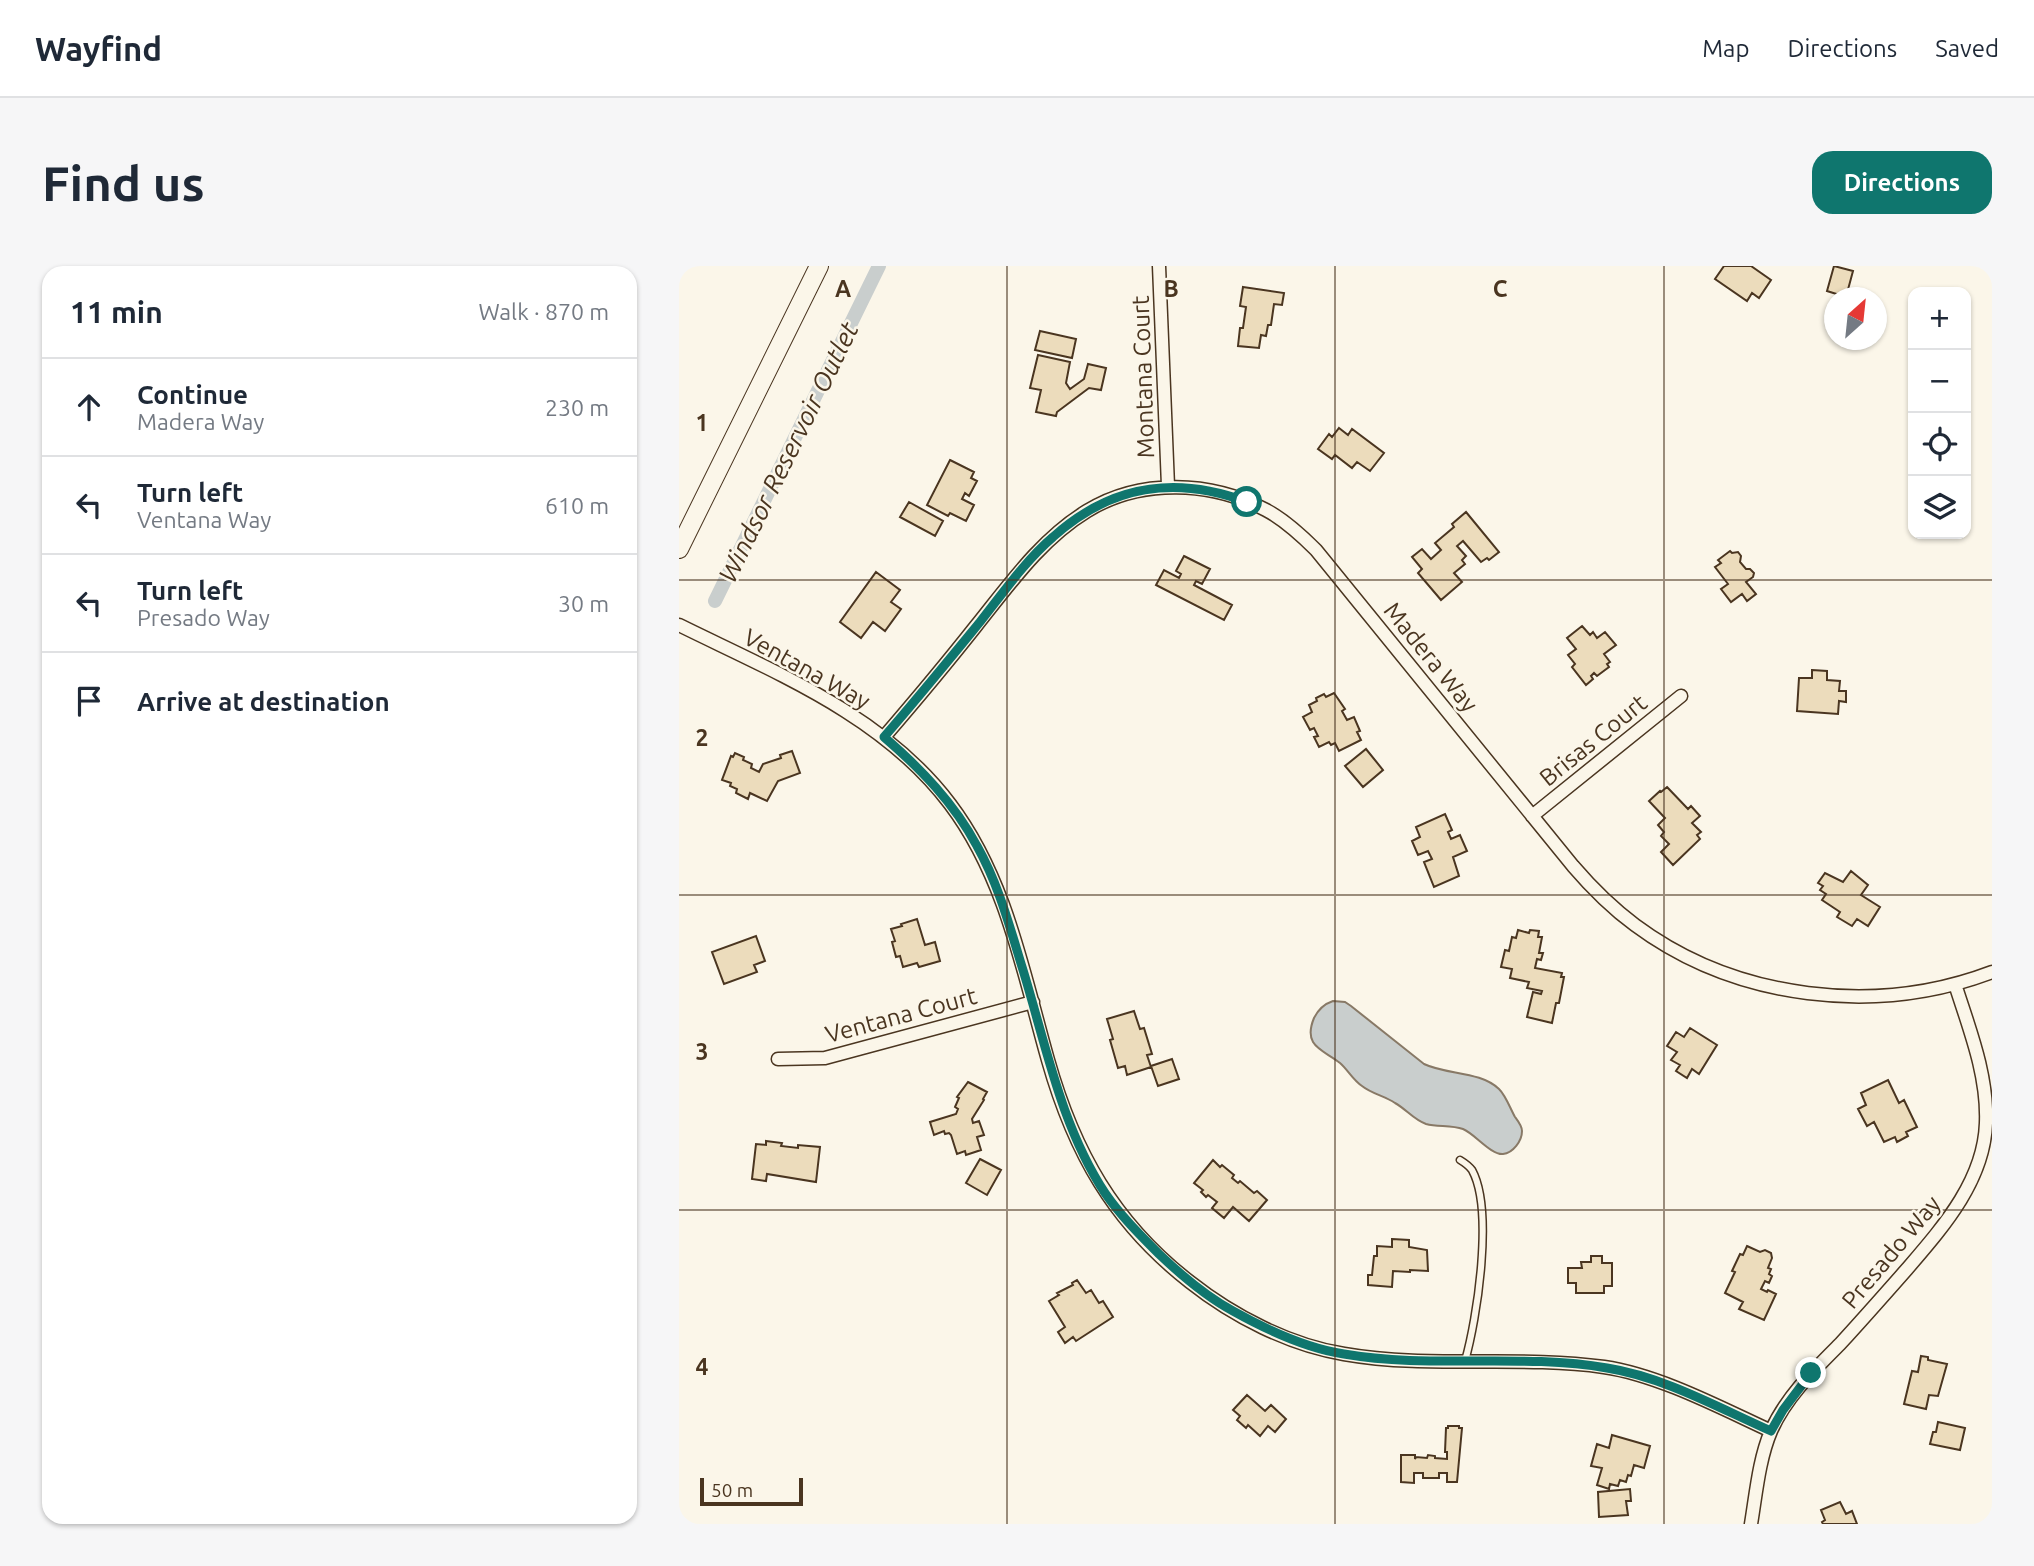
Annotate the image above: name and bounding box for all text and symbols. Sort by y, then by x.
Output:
text: Wayfind [35,30,162,67]
text: Map [1702,35,1749,62]
text: Directions [1787,35,1897,62]
text: Saved [1935,35,1999,62]
button: Directions [1812,151,1992,214]
text: Find us [42,155,205,210]
text: A [835,276,851,301]
text: B [1163,276,1179,301]
text: C [1493,276,1508,301]
north arrow [1824,287,1887,350]
map controls [1908,287,1971,539]
button: + [1908,287,1971,350]
text: 11 min [70,295,163,329]
street label: Montana Court [1127,295,1159,459]
text: Walk · 870 m [478,299,609,324]
water label: Windsor Reservoir Outlet [712,317,864,587]
button: − [1908,350,1971,413]
text: Continue [137,380,248,409]
icon: ahead [70,388,108,426]
text: 230 m [545,395,609,420]
text: Madera Way [137,409,264,434]
text: 1 [696,410,708,435]
button: locate [1908,413,1971,476]
button: layers [1908,476,1971,539]
text: Turn left [137,478,243,507]
icon: left [70,486,108,524]
route start [1231,486,1262,517]
text: 610 m [545,493,609,518]
text: Ventana Way [137,507,271,532]
text: Turn left [137,576,243,605]
icon: left [70,584,108,622]
text: 30 m [558,591,609,616]
street label: Madera Way [1379,597,1484,718]
text: Presado Way [137,605,270,630]
street label: Ventana Way [739,623,875,715]
icon: arrive [70,682,108,720]
text: Arrive at destination [137,687,390,716]
street label: Brisas Court [1534,688,1652,791]
text: 2 [696,725,708,750]
street label: Ventana Court [822,982,980,1048]
text: 3 [696,1039,708,1064]
street label: Presado Way [1836,1190,1946,1314]
text: 4 [696,1354,709,1379]
route end [1795,1357,1826,1388]
scale bar [700,1475,803,1507]
text: 50 m [711,1479,753,1501]

